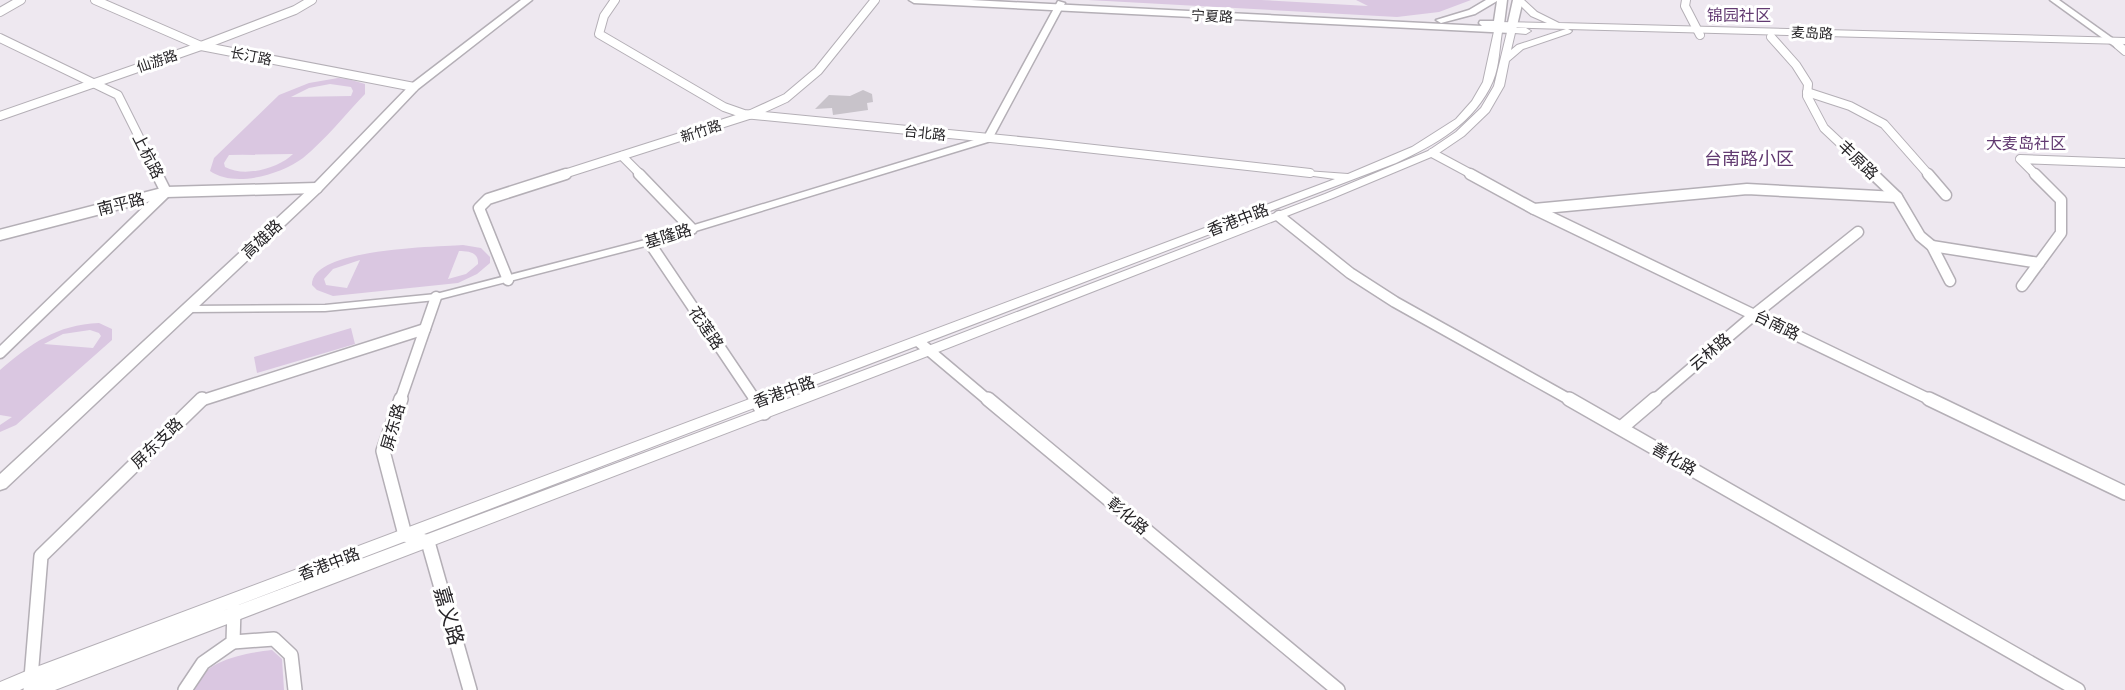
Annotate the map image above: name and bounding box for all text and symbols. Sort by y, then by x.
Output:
district label: 锦园社区 [1707,5,1771,26]
street label: 宁夏路 [1191,6,1233,26]
street label: 麦岛路 [1791,23,1833,43]
street label: 长汀路 [229,43,273,69]
street label: 仙游路 [134,46,180,76]
street label: 新竹路 [678,116,724,146]
street label: 台北路 [903,122,947,144]
street label: 上杭路 [128,130,168,182]
district label: 大麦岛社区 [1986,133,2066,154]
street label: 丰原路 [1833,136,1883,184]
district label: 台南路小区 [1704,147,1794,170]
street label: 南平路 [95,188,147,220]
street label: 香港中路 [1204,199,1272,241]
street label: 高雄路 [237,215,287,263]
street label: 基隆路 [642,219,694,253]
street label: 花莲路 [684,302,728,354]
street label: 台南路 [1751,305,1803,345]
street label: 云林路 [1685,329,1735,375]
street label: 香港中路 [750,371,818,413]
street label: 屏东路 [376,401,410,453]
street label: 屏东支路 [127,413,187,473]
street label: 善化路 [1648,438,1700,480]
street label: 彰化路 [1103,493,1153,539]
street label: 香港中路 [295,543,363,585]
street label: 嘉义路 [428,584,470,648]

